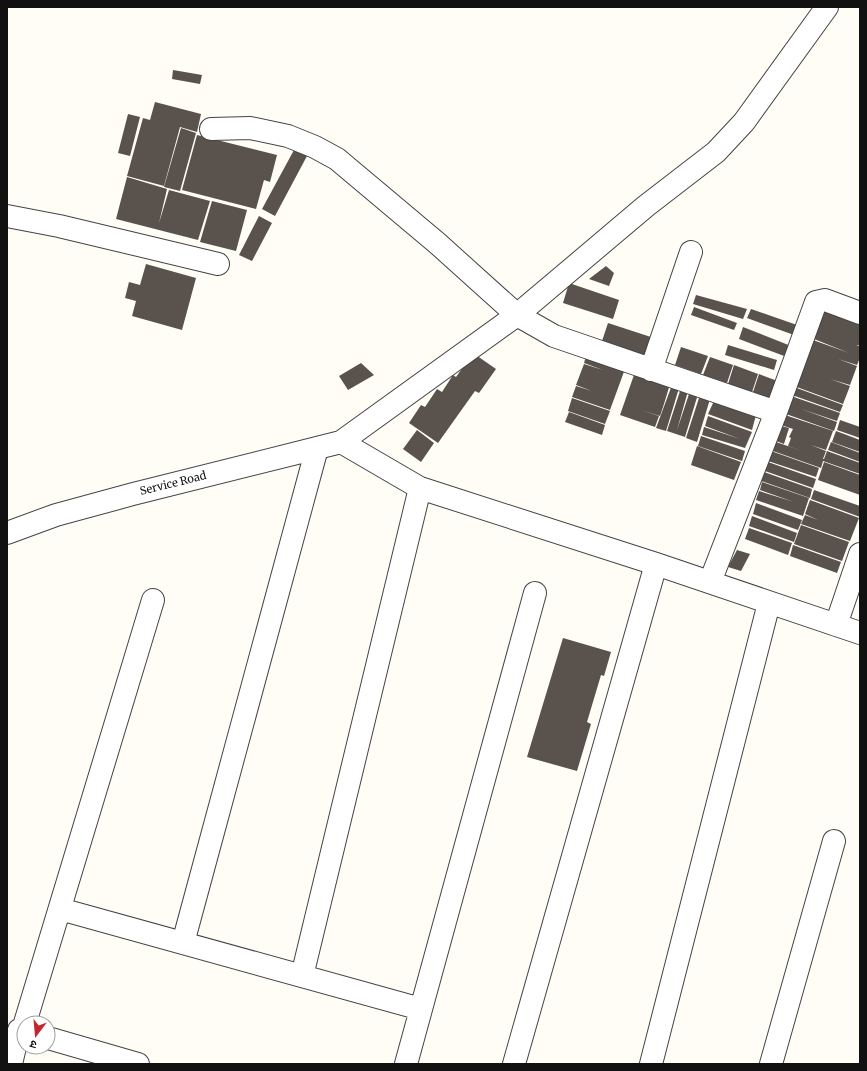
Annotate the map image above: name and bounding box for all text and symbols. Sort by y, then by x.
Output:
street label: Service Road [138,468,208,498]
north arrow [16,1015,56,1055]
text: उ [28,1037,38,1052]

